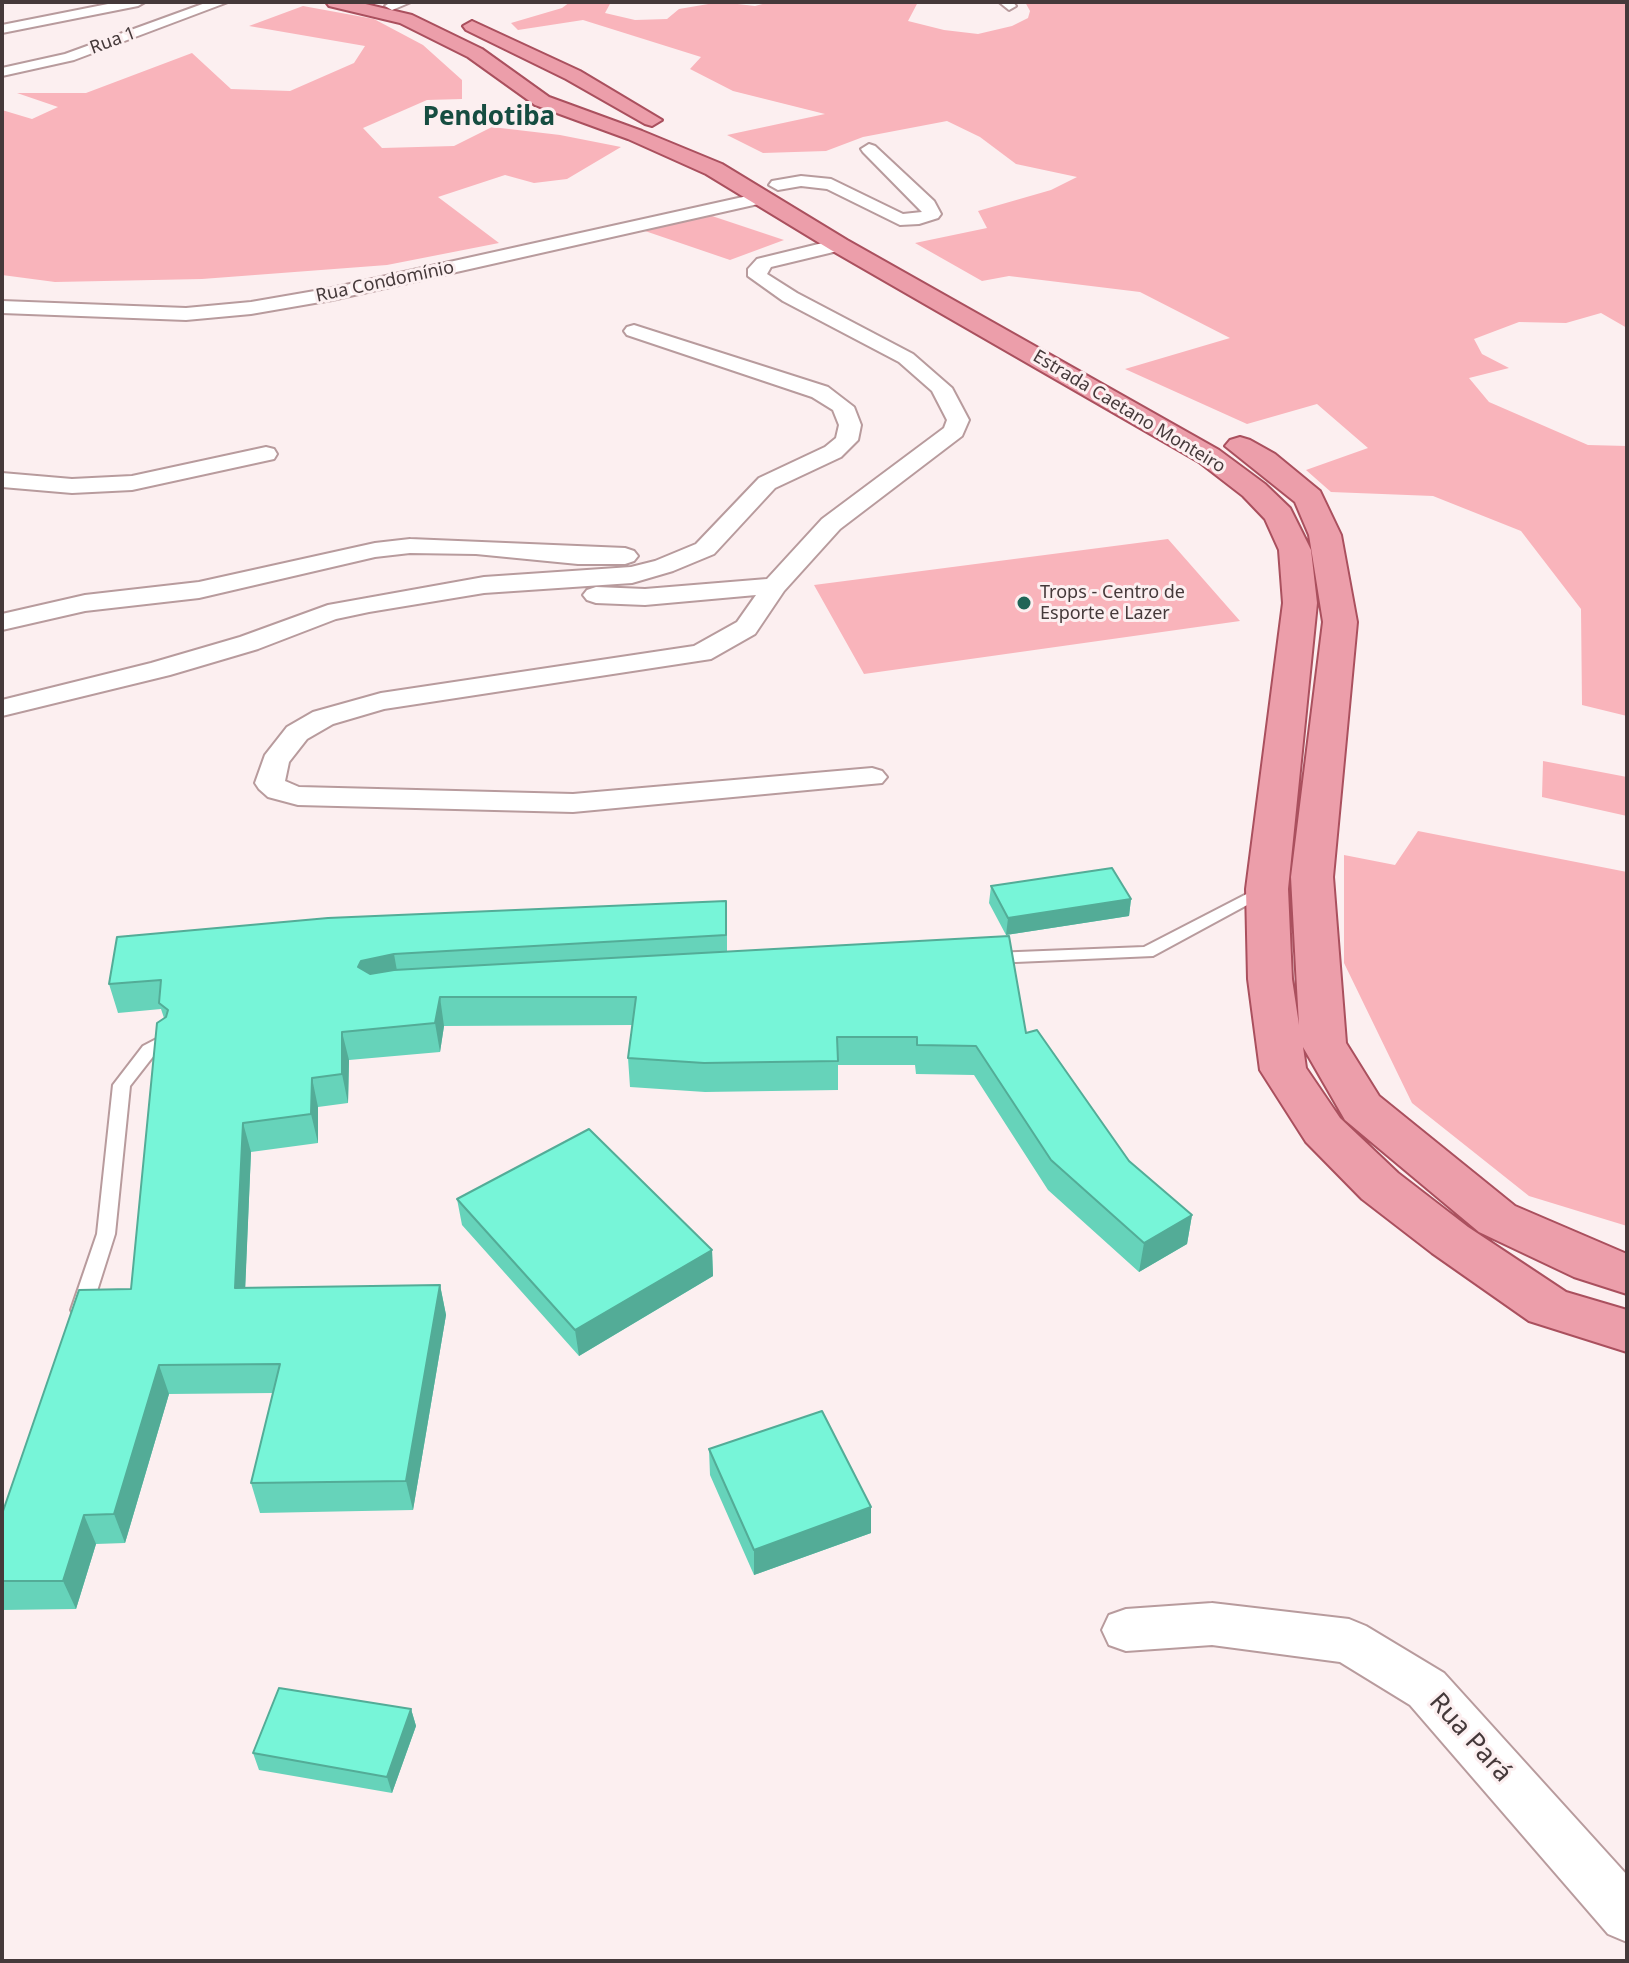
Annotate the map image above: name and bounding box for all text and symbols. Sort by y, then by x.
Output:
street label: Rua 1 [87,23,139,59]
district label: Pendotiba [423,102,555,134]
street label: Rua Condomínio [314,257,456,307]
street label: Estrada Caetano Monteiro [1029,346,1229,478]
place label: Trops - Centro de Esporte e Lazer [1040,582,1185,624]
marker: Trops - Centro de Esporte e Lazer [1015,594,1033,612]
street label: Rua Pará [1422,1687,1518,1789]

